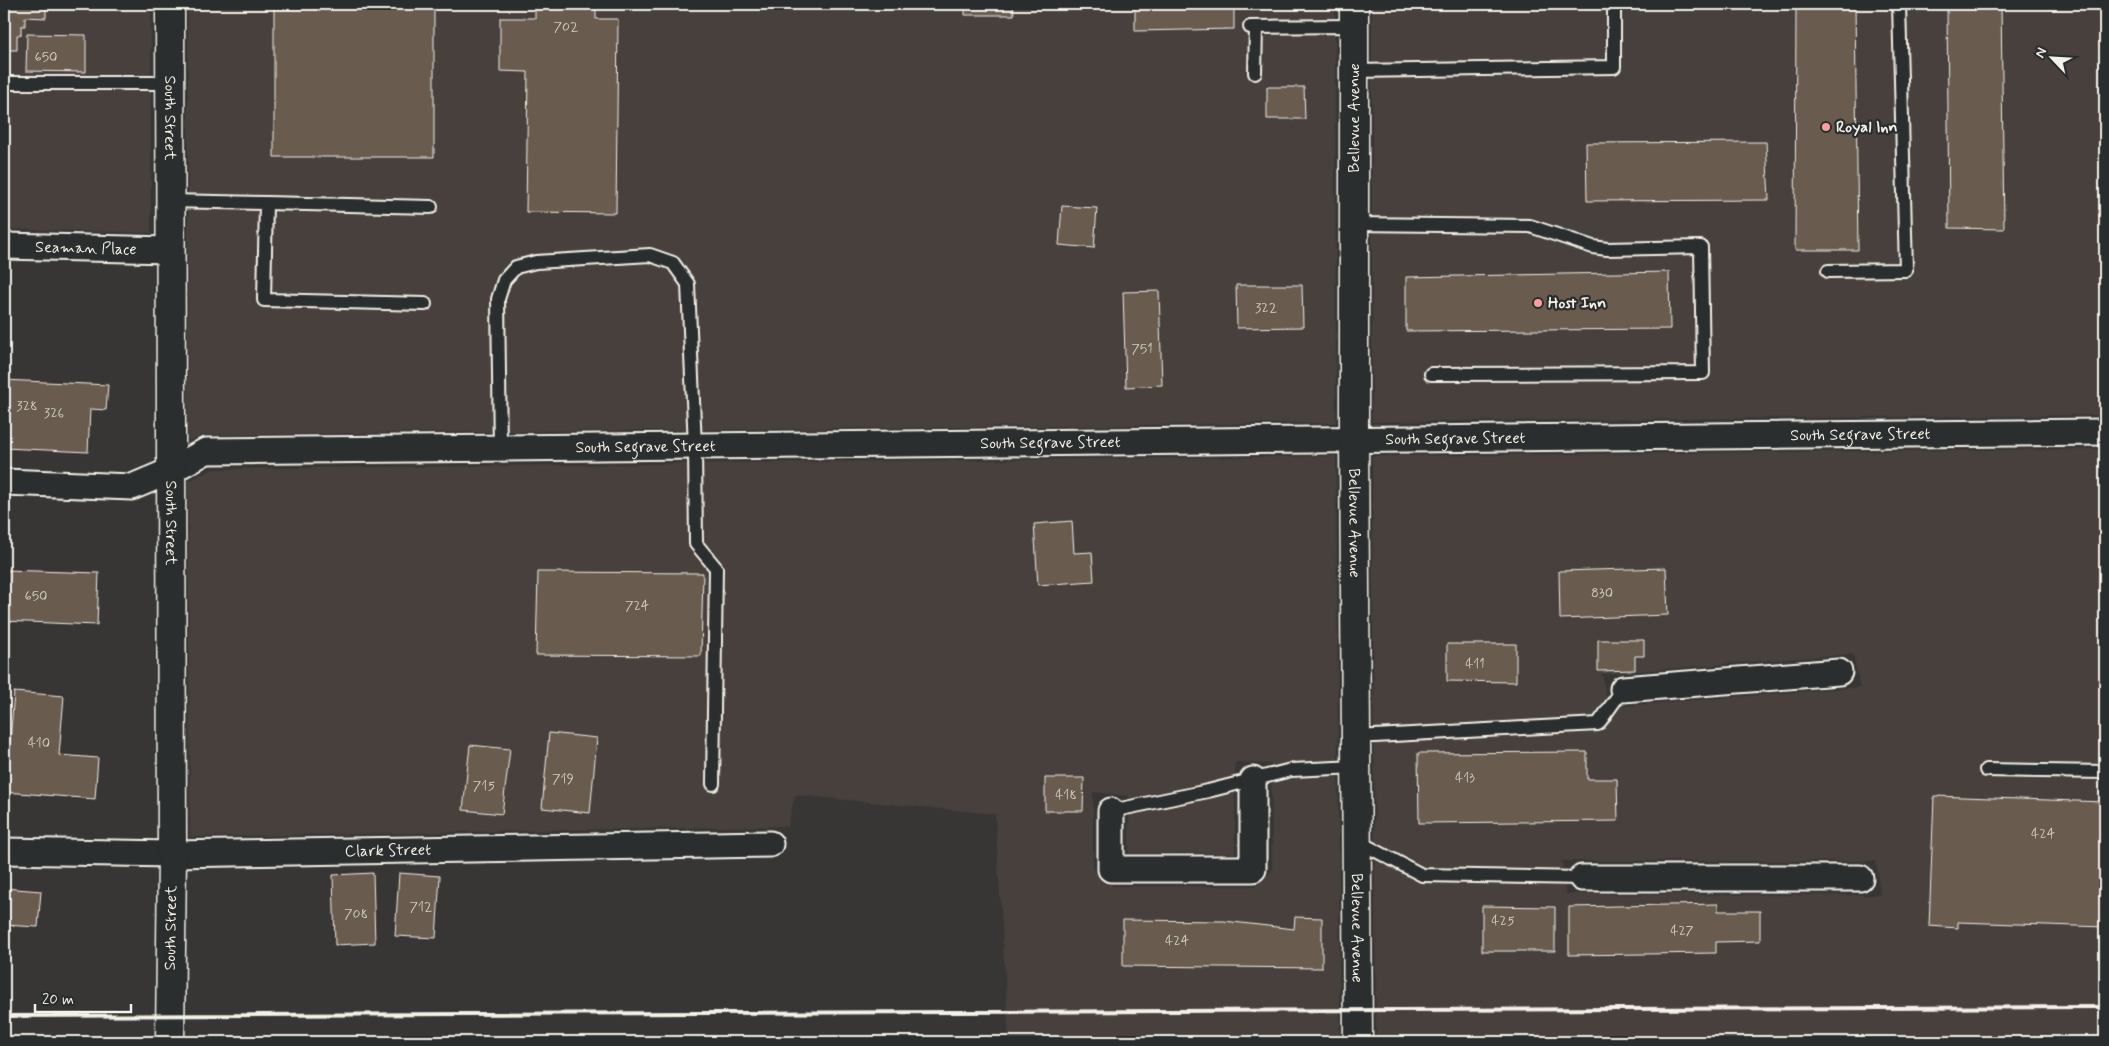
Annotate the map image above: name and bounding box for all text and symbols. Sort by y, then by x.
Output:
house number: 702 [554,18,578,36]
north arrow [2026,32,2076,82]
text: N [2031,45,2051,61]
house number: 650 [34,48,58,66]
street label: Bellevue Avenue [1344,63,1365,173]
street label: South Street [160,75,181,161]
place label: Royal Inn [1836,117,1898,138]
marker: Royal Inn [1820,121,1832,133]
street label: Seaman Place [35,236,137,260]
place label: Host Inn [1548,293,1606,314]
marker: Host Inn [1532,297,1544,309]
house number: 322 [1255,299,1277,317]
house number: 751 [1131,340,1153,358]
house number: 328 [16,397,38,415]
house number: 326 [44,404,64,422]
street label: South Segrave Street [1790,423,1931,446]
street label: South Segrave Street [1385,427,1526,450]
street label: South Segrave Street [980,431,1121,454]
street label: South Segrave Street [575,435,716,458]
street label: Bellevue Avenue [1344,468,1365,578]
street label: South Street [161,480,182,566]
house number: 830 [1591,584,1613,602]
house number: 650 [24,587,48,605]
house number: 724 [625,597,649,615]
house number: 411 [1465,655,1485,673]
house number: 410 [28,734,50,752]
house number: 413 [1455,769,1475,787]
house number: 719 [552,770,574,788]
house number: 715 [473,777,495,795]
house number: 418 [1055,786,1077,804]
house number: 424 [2031,825,2055,843]
street label: Clark Street [345,839,431,862]
street label: Bellevue Avenue [1346,873,1368,983]
street label: South Street [160,885,182,971]
house number: 712 [410,898,432,916]
house number: 708 [344,905,368,923]
house number: 425 [1491,912,1515,930]
house number: 427 [1670,922,1694,940]
house number: 424 [1165,932,1189,950]
scale bar [35,981,131,1013]
text: 20 m [42,990,74,1010]

